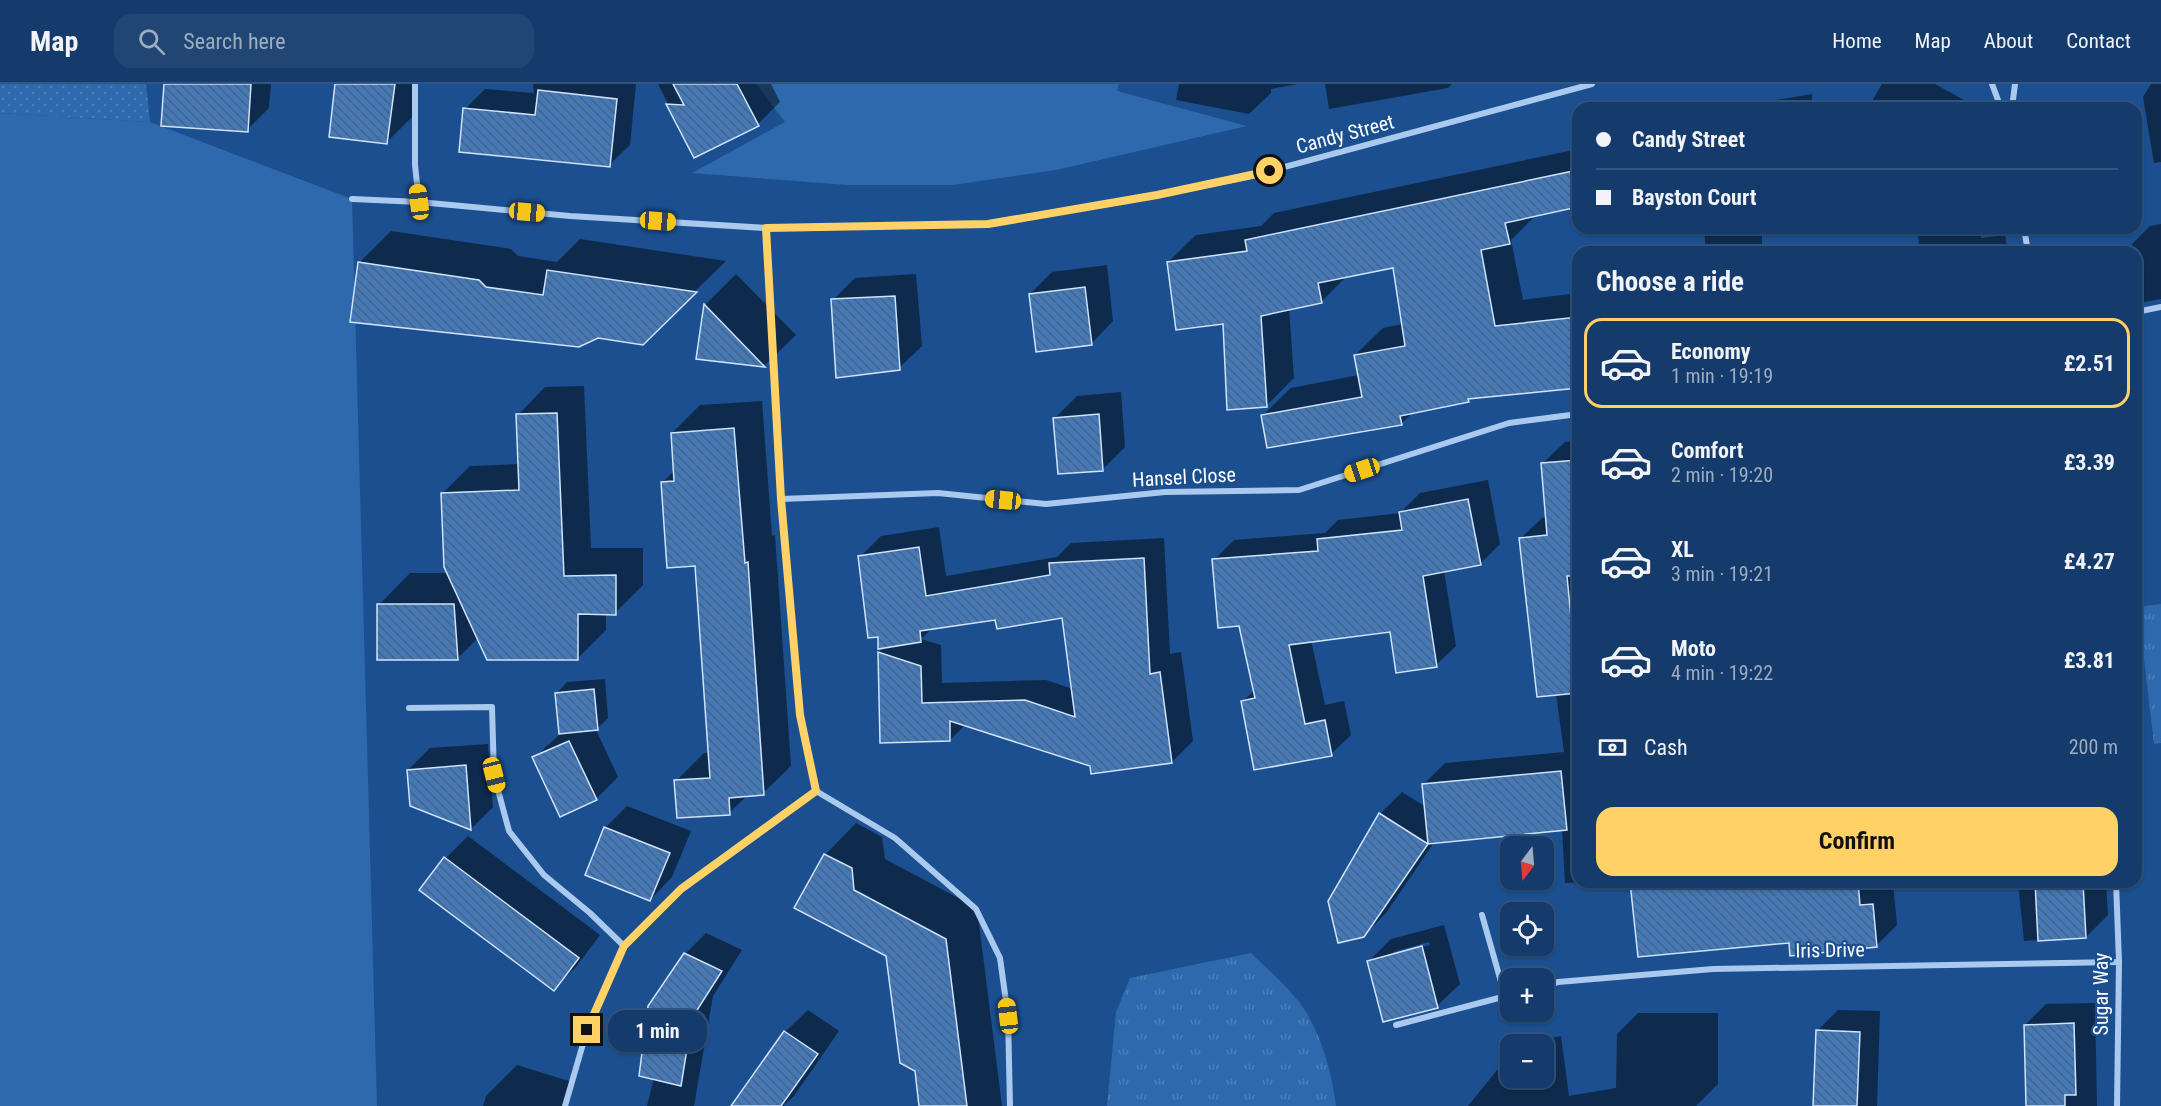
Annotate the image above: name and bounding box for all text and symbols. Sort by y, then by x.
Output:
search box [114,14,534,68]
text: Map [30,25,78,58]
icon: search [135,25,168,58]
text: Search here [183,29,286,54]
text: Home [1832,29,1882,53]
text: Map [1915,29,1951,53]
text: About [1984,29,2033,53]
text: Contact [2066,29,2131,53]
street label: Candy Street [1293,109,1397,159]
text: Candy Street [1632,127,1745,152]
route start [1256,157,1283,184]
car [408,183,430,221]
text: Bayston Court [1632,185,1756,210]
car [508,201,546,223]
car [639,211,677,231]
text: Choose a ride [1596,266,1744,298]
icon: car [1599,336,1653,390]
text: Economy [1671,339,1751,364]
text: £2.51 [2064,351,2115,376]
text: 1 min · 19:19 [1671,364,1773,388]
icon: car [1599,435,1653,489]
text: Comfort [1671,438,1744,463]
text: £3.39 [2064,450,2115,475]
car [1342,456,1382,484]
street label: Hansel Close [1132,462,1236,492]
text: 2 min · 19:20 [1671,463,1773,487]
car [984,489,1022,511]
icon: car [1599,534,1653,588]
text: XL [1671,537,1694,562]
text: £4.27 [2064,549,2115,574]
text: 3 min · 19:21 [1671,562,1773,586]
icon: car [1599,633,1653,687]
text: Moto [1671,636,1716,661]
text: £3.81 [2064,648,2115,673]
text: 4 min · 19:22 [1671,661,1773,685]
icon: cash [1596,731,1629,764]
text: Cash [1644,735,1688,760]
text: 200 m [2069,735,2118,759]
car [481,755,507,795]
button: Confirm [1596,807,2118,876]
north arrow [1500,836,1554,890]
map controls [1500,836,1554,1088]
button: locate [1500,902,1554,956]
street label: Iris Drive [1795,937,1865,963]
street label: Sugar Way [2089,953,2113,1035]
button: + [1500,968,1554,1022]
car [997,997,1019,1035]
callout: 1 min [608,1009,707,1051]
route end [573,1016,600,1043]
text: 1 min [635,1019,680,1043]
button: − [1500,1034,1554,1088]

